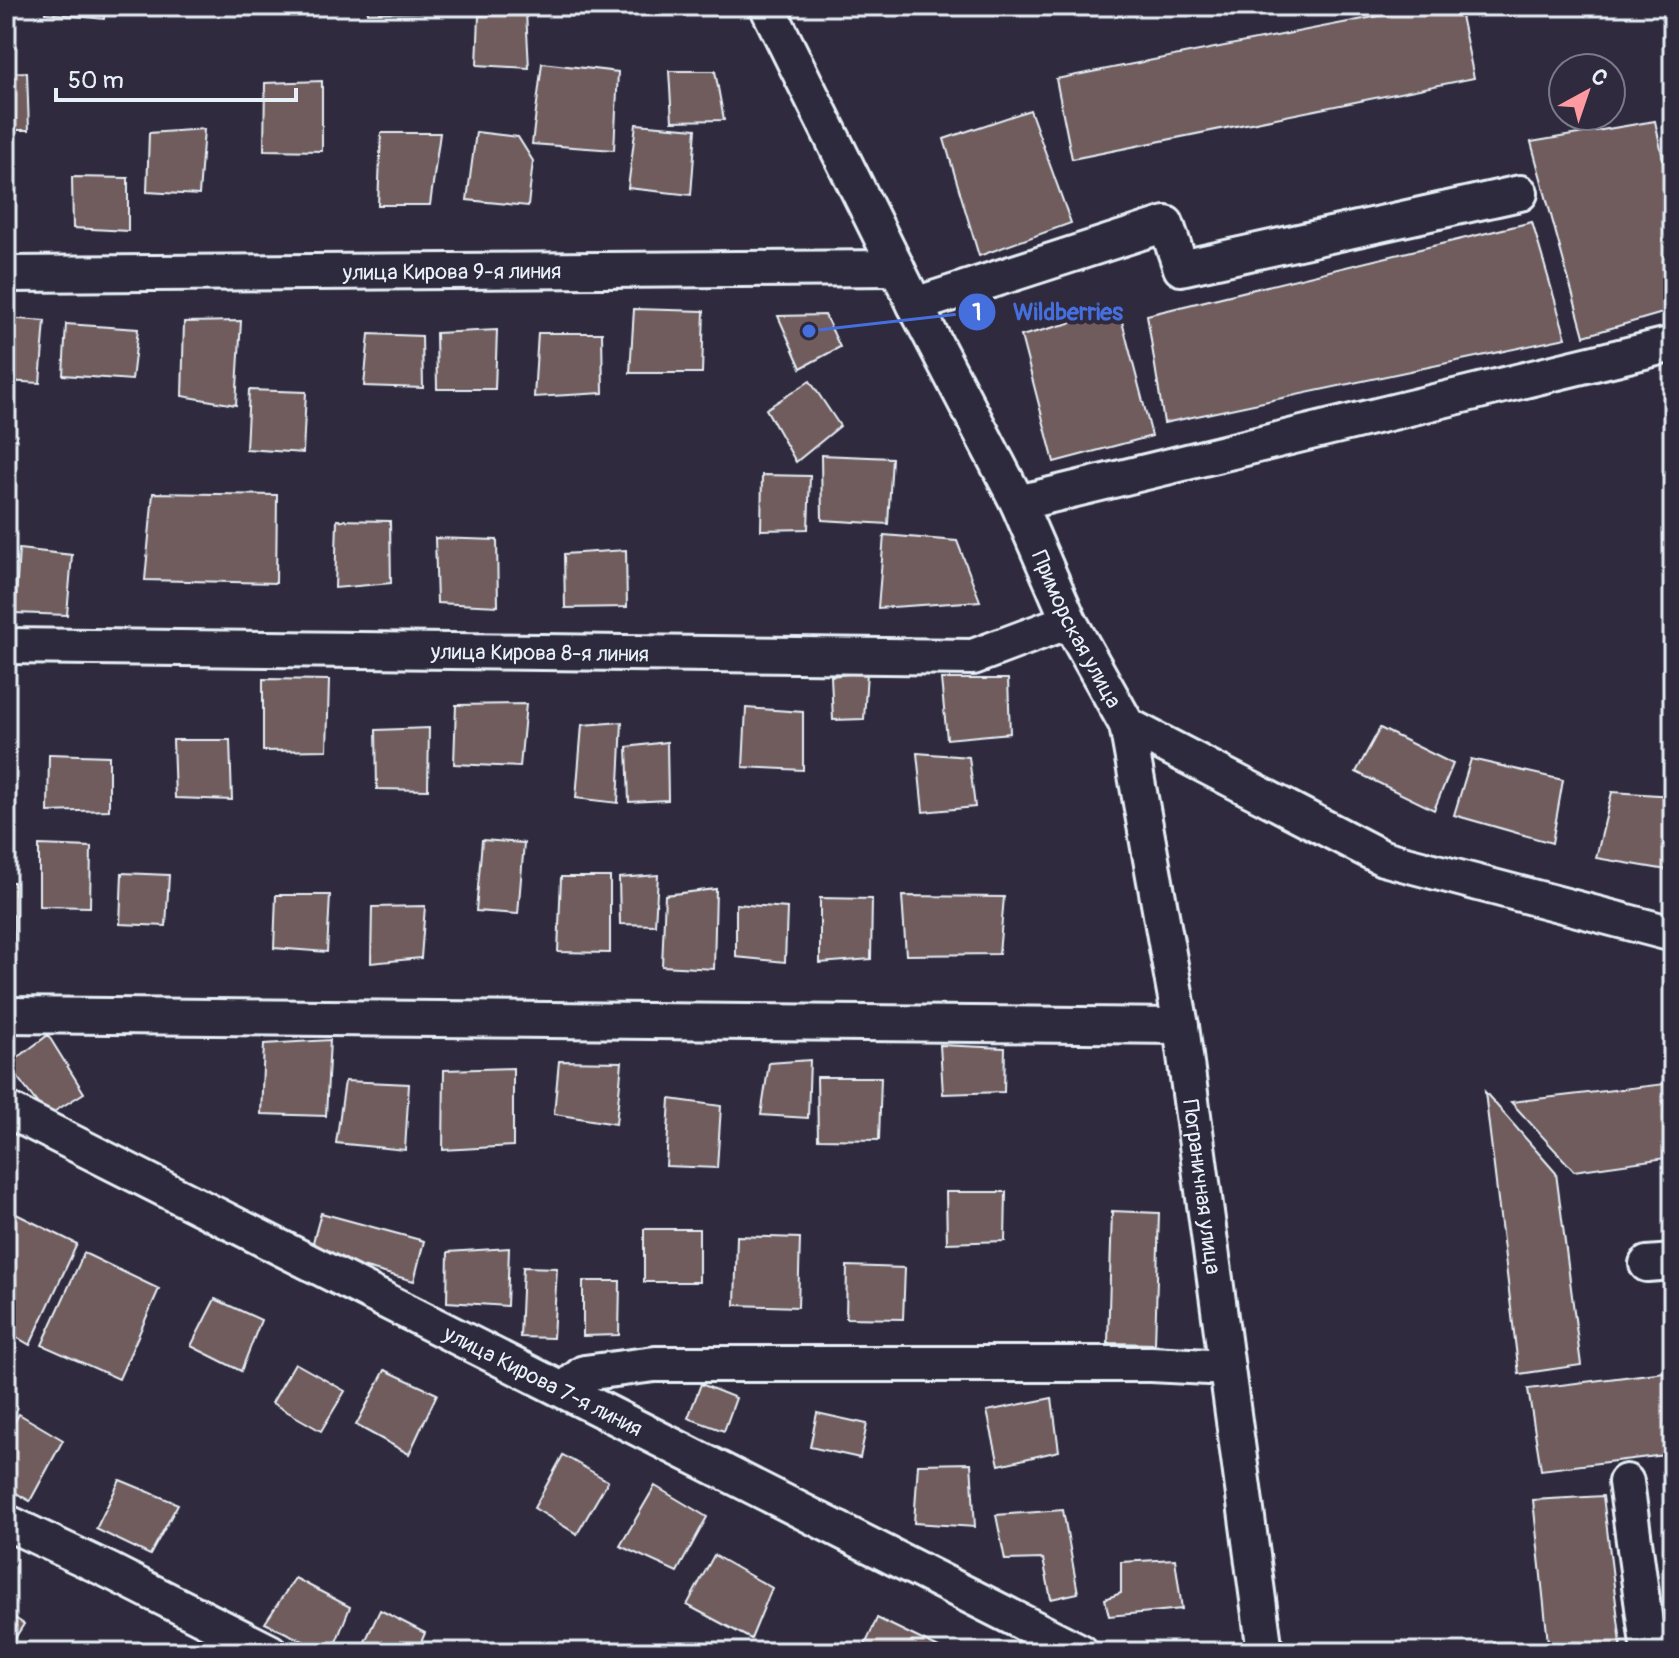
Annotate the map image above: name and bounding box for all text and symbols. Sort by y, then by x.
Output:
scale bar [56,52,296,102]
north arrow [1547,52,1627,132]
text: С [1585,62,1614,93]
text: 50 m [68,66,124,95]
street label: улица Кирова 9-я линия [342,257,561,287]
callout: Wildberries [957,288,1139,336]
text: 1 [972,298,982,327]
text: Wildberries [1013,298,1123,327]
street label: Приморская улица [1025,546,1128,713]
street label: улица Кирова 8-я линия [430,638,649,668]
street label: Пограничная улица [1176,1098,1227,1276]
street label: улица Кирова 7-я линия [438,1319,647,1443]

